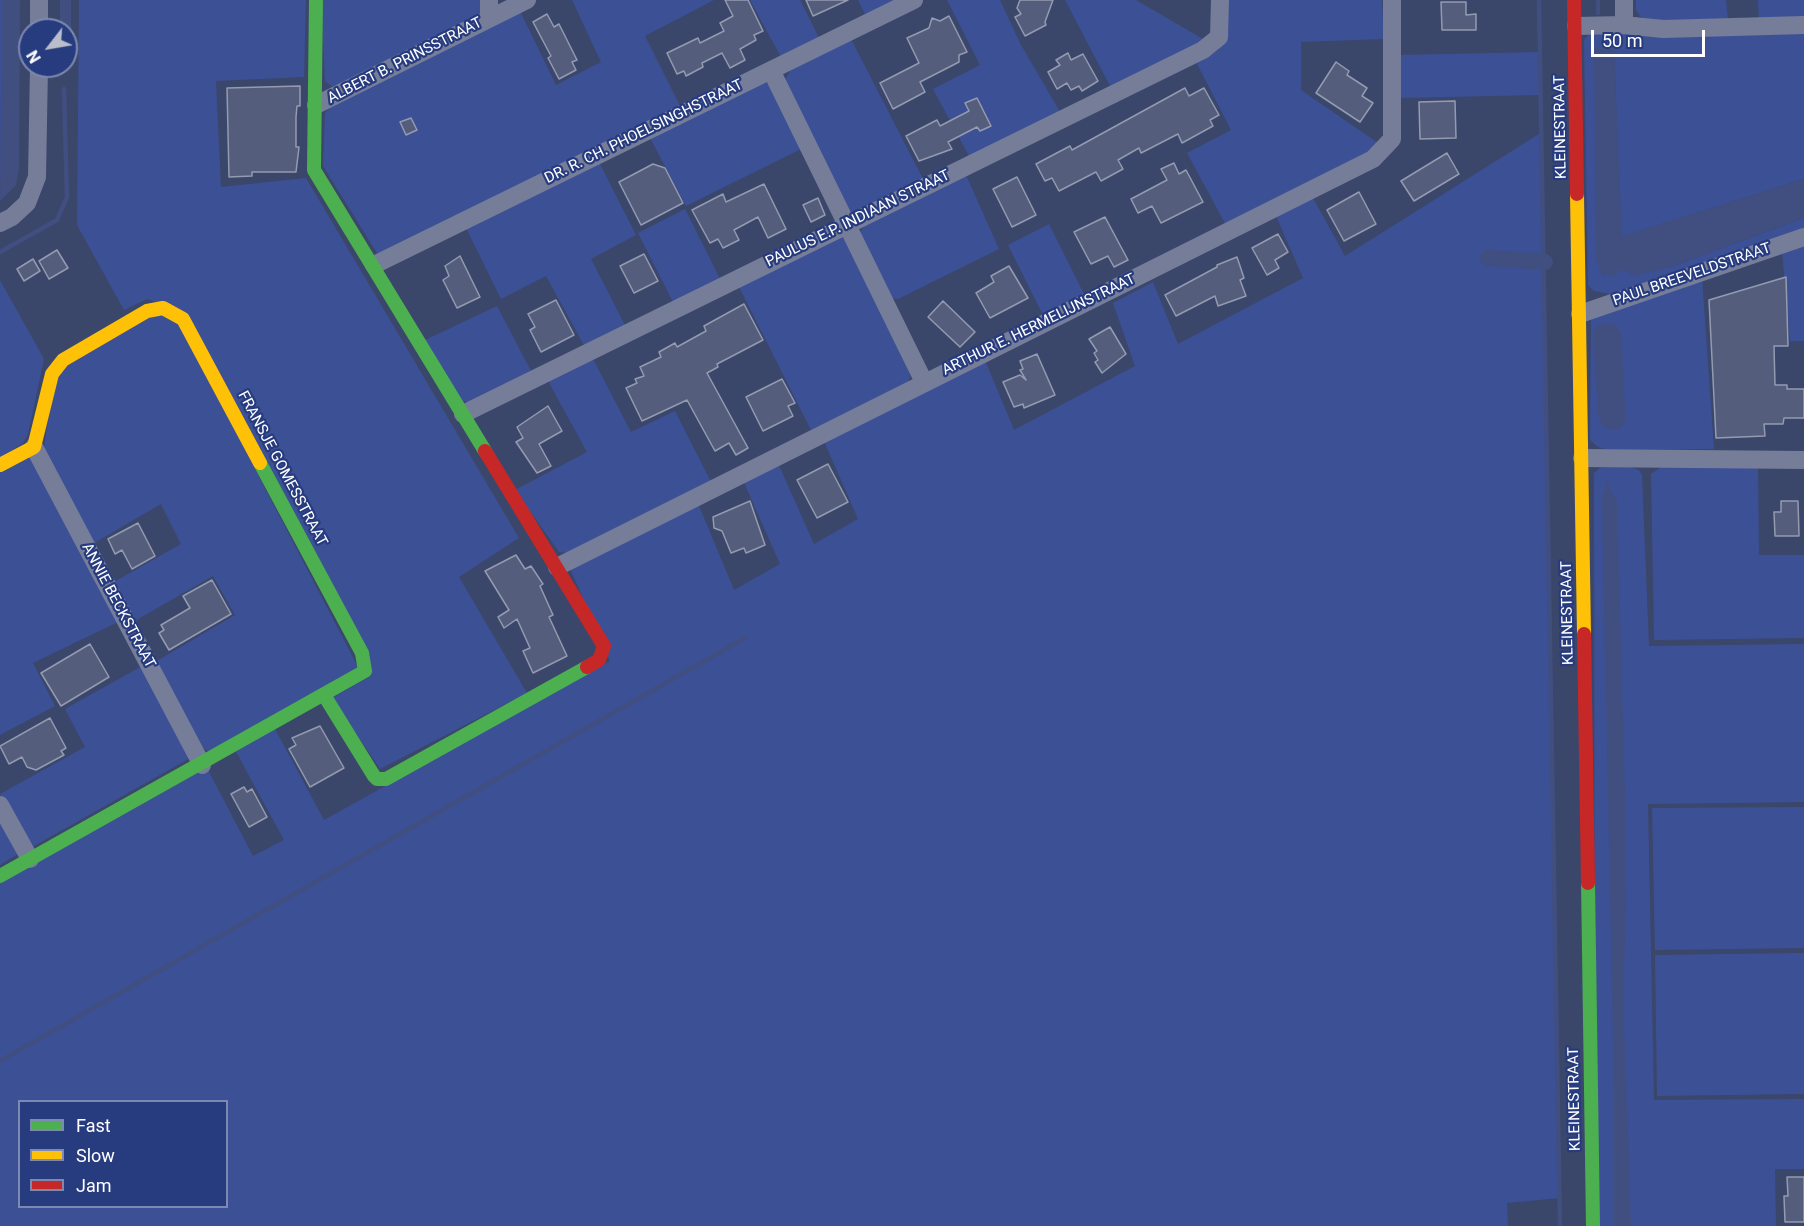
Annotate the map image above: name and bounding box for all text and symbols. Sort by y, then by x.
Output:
street label: ALBERT B. PRINSSTRAAT [325,14,485,108]
north arrow [18,18,78,78]
scale bar [1594,18,1708,56]
text: 50 m [1602,30,1642,51]
text: N [23,47,45,66]
street label: KLEINESTRAAT [1551,75,1571,179]
street label: DR. R. CH. PHOELSINGHSTRAAT [542,76,746,188]
street label: PAULUS E.P. INDIAAN STRAAT [763,166,953,272]
street label: PAUL BREEVELDSTRAAT [1611,239,1773,311]
street label: ARTHUR E. HERMELIJNSTRAAT [939,270,1139,380]
street label: FRANSJE GOMESSTRAAT [233,388,331,550]
street label: ANNIE BECKSTRAAT [77,540,159,672]
street label: KLEINESTRAAT [1558,561,1578,665]
street label: KLEINESTRAAT [1565,1047,1585,1151]
legend [18,1100,228,1208]
text: Fast [76,1115,111,1136]
text: Slow [76,1145,115,1166]
text: Jam [76,1175,112,1196]

